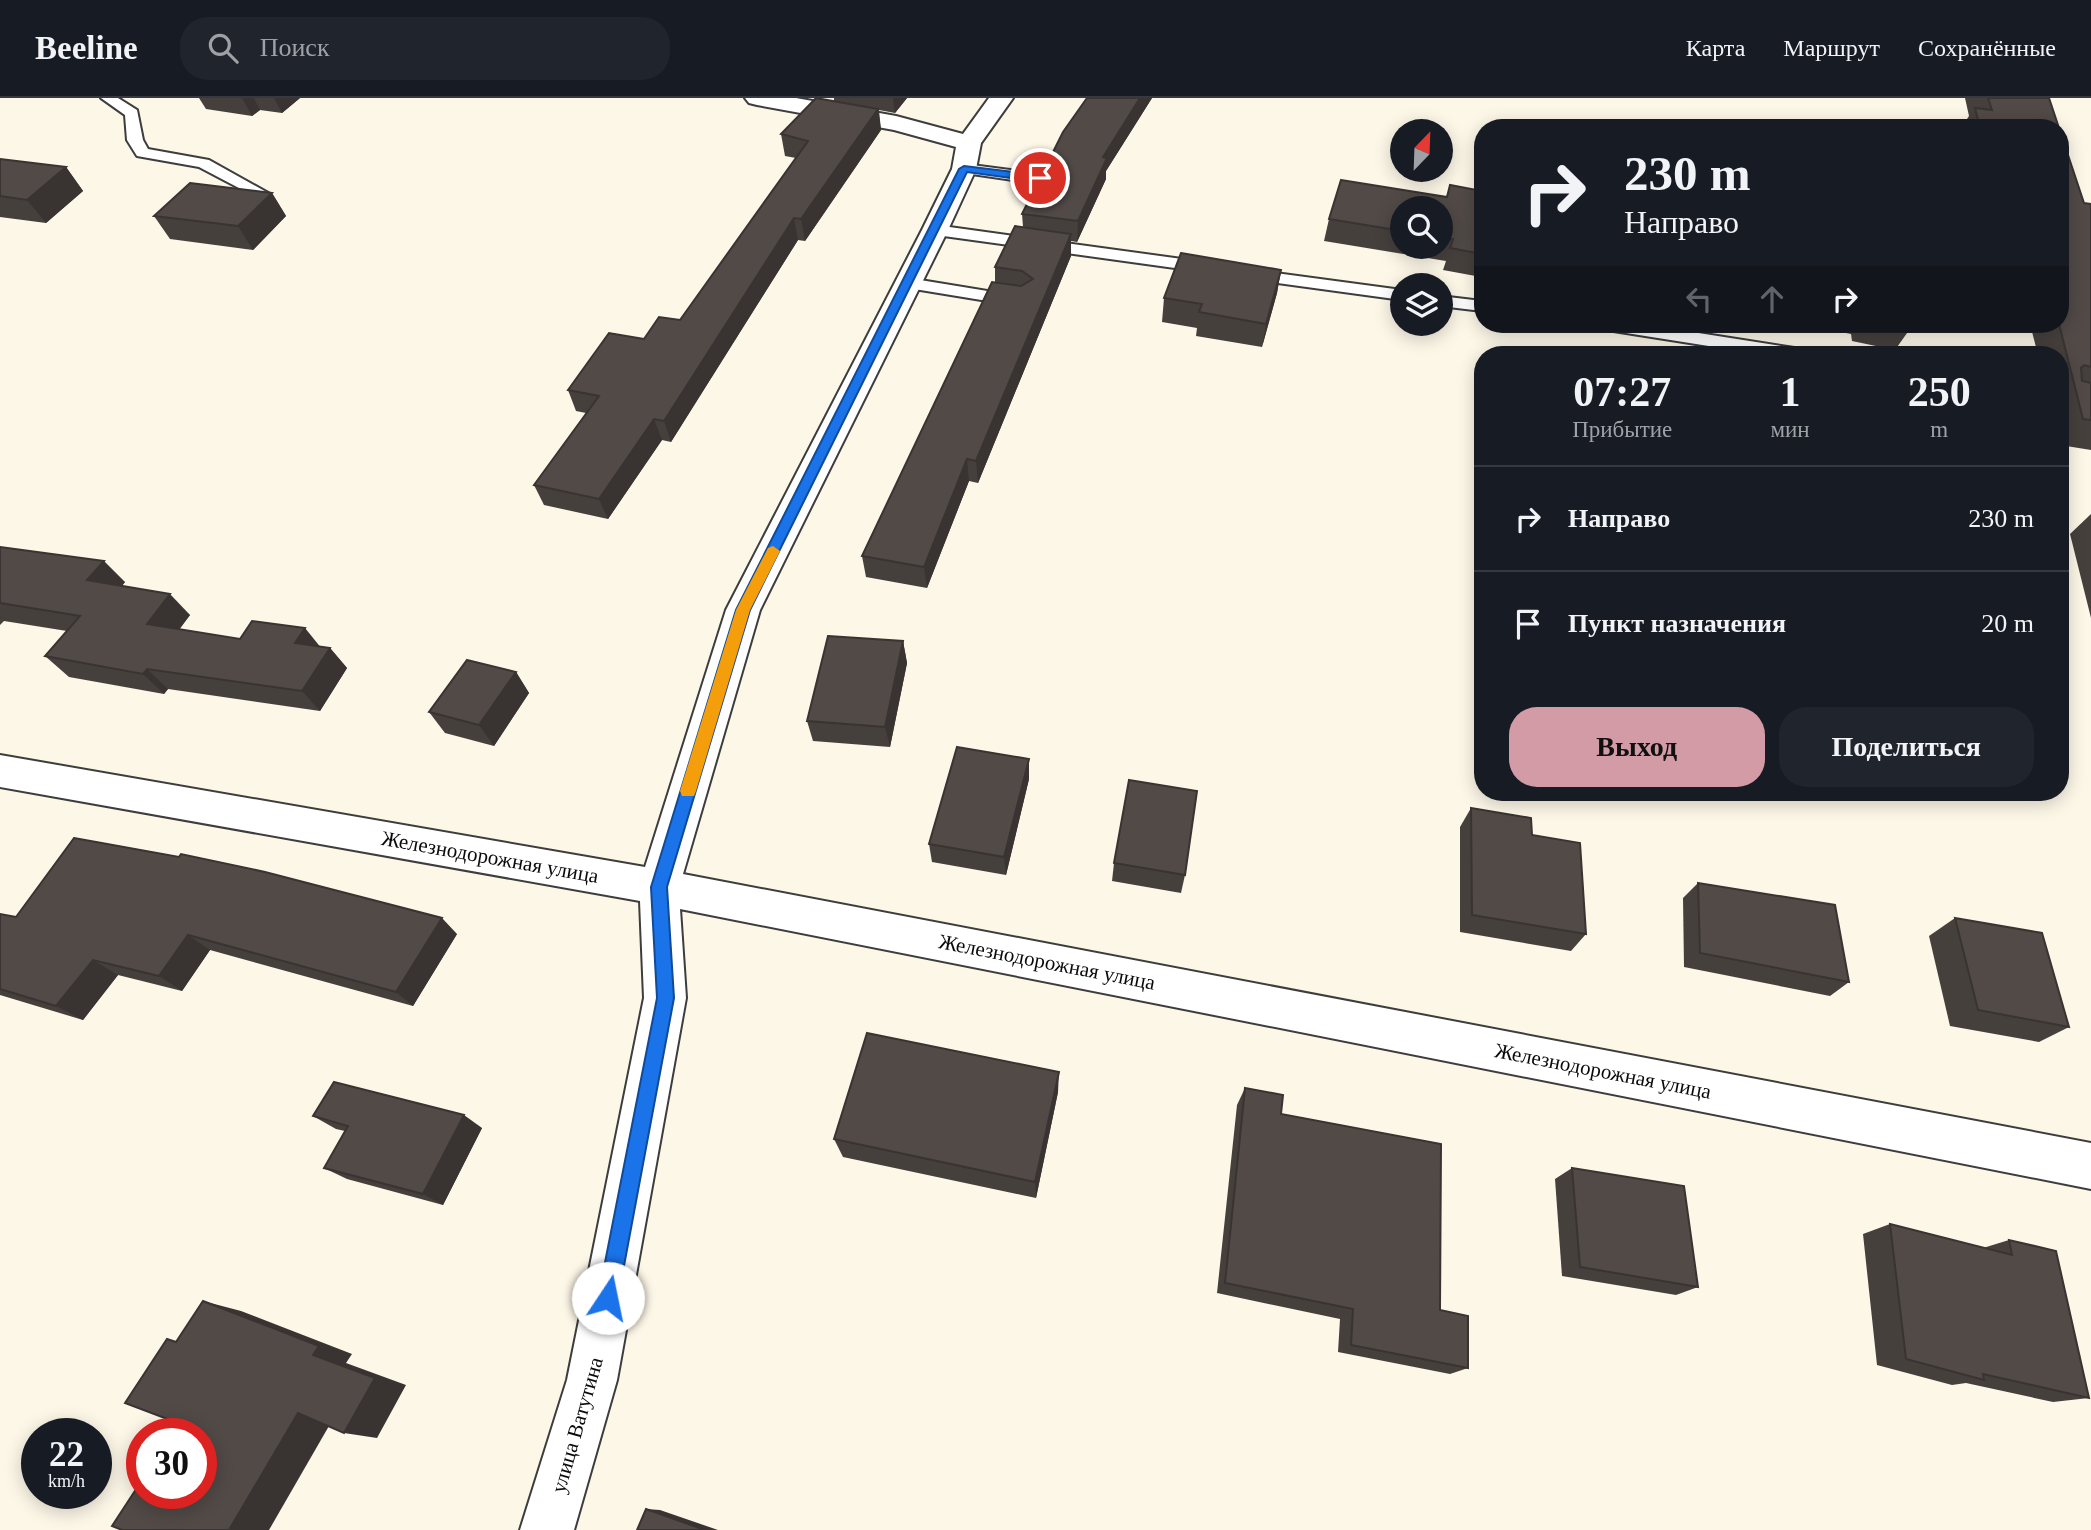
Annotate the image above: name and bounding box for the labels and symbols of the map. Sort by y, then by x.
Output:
north arrow [1390,119,1452,182]
pin [1010,148,1070,208]
street label: Железнодорожная улица [380,826,601,888]
street label: Железнодорожная улица [937,929,1158,995]
street label: Железнодорожная улица [1493,1038,1714,1104]
position arrow [571,1261,645,1335]
street label: улица Ватутина [546,1354,608,1496]
speed limit sign: 30 [126,1418,217,1509]

